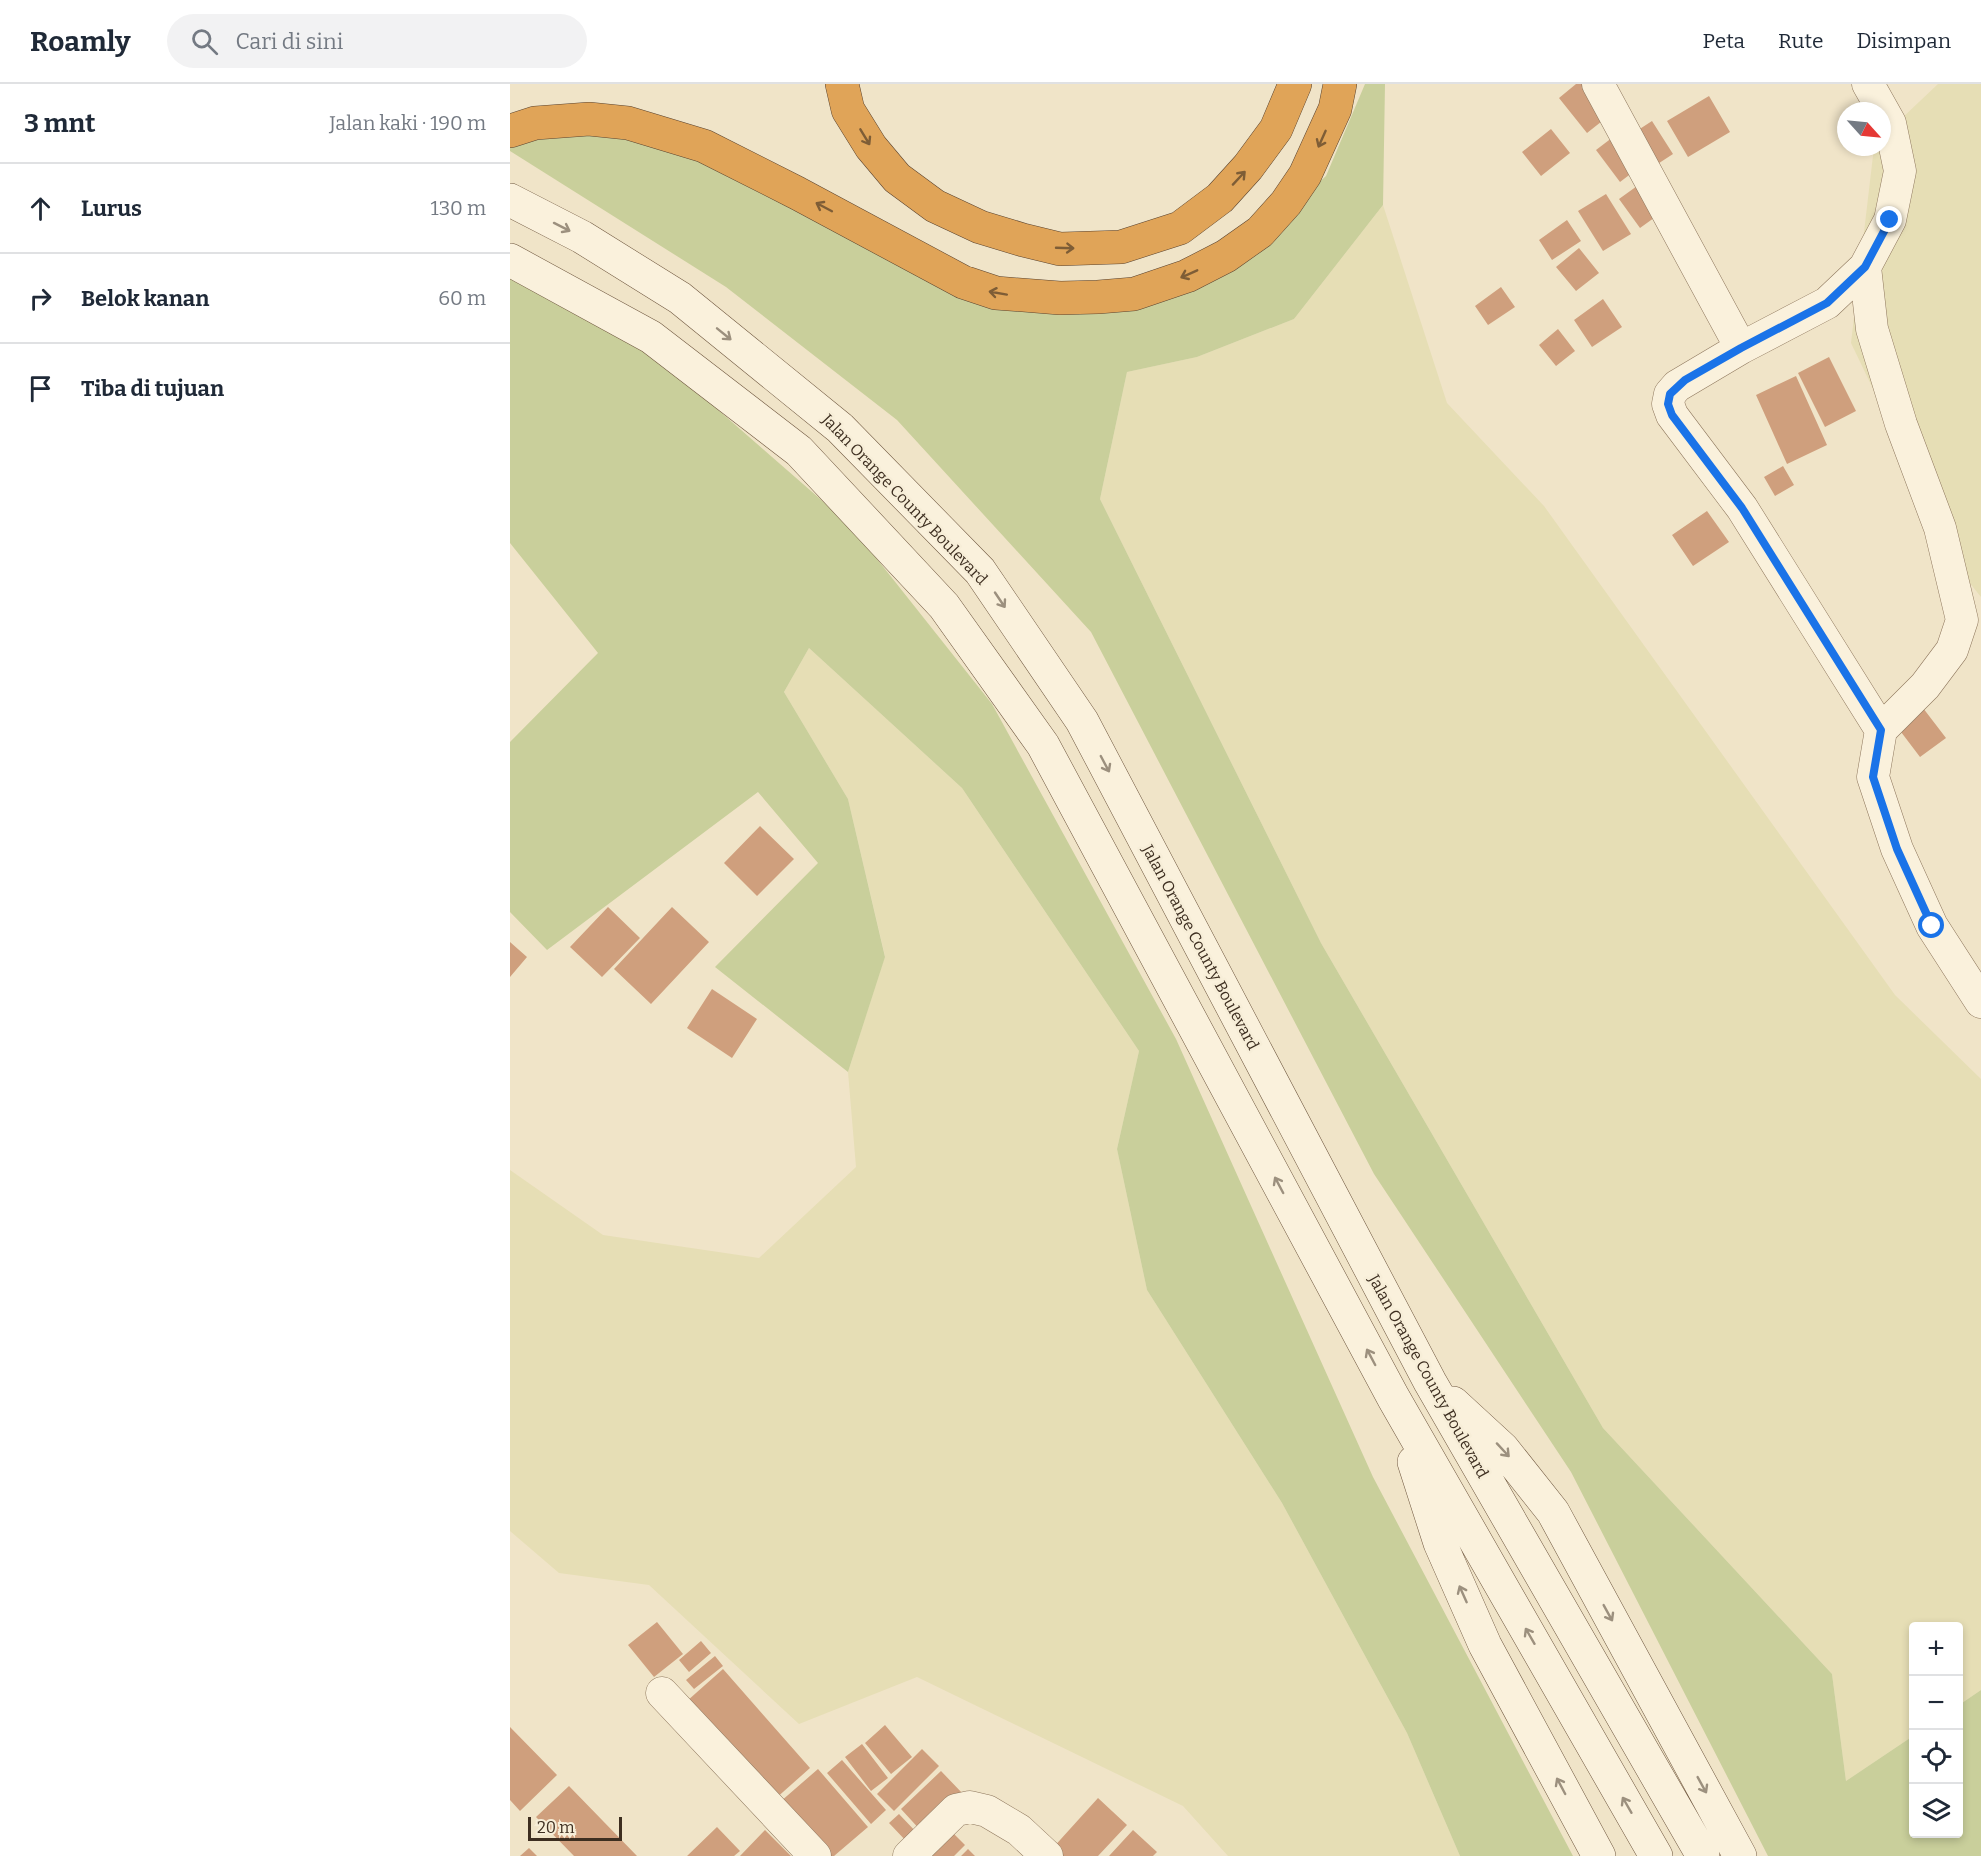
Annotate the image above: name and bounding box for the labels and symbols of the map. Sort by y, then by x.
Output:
north arrow [1837,102,1891,156]
one-way arrow [859,128,871,145]
one-way arrow [1315,130,1326,148]
one-way arrow [1232,170,1246,185]
one-way arrow [816,201,833,213]
route end [1876,206,1902,232]
one-way arrow [553,221,571,233]
one-way arrow [1055,242,1075,253]
one-way arrow [1181,268,1199,280]
one-way arrow [989,287,1009,298]
one-way arrow [716,327,731,341]
street label: Jalan Orange County Boulevard [817,409,992,589]
one-way arrow [994,591,1006,608]
one-way arrow [1099,755,1111,772]
street label: Jalan Orange County Boulevard [1138,840,1263,1054]
route start [1918,912,1944,938]
one-way arrow [1273,1177,1285,1194]
street label: Jalan Orange County Boulevard [1364,1270,1493,1482]
one-way arrow [1365,1349,1377,1366]
one-way arrow [1496,1443,1510,1458]
one-way arrow [1457,1585,1468,1603]
one-way arrow [1603,1604,1614,1622]
one-way arrow [1524,1628,1536,1645]
one-way arrow [1697,1775,1708,1793]
one-way arrow [1555,1778,1567,1795]
one-way arrow [1621,1797,1633,1814]
scale bar [528,1814,622,1842]

